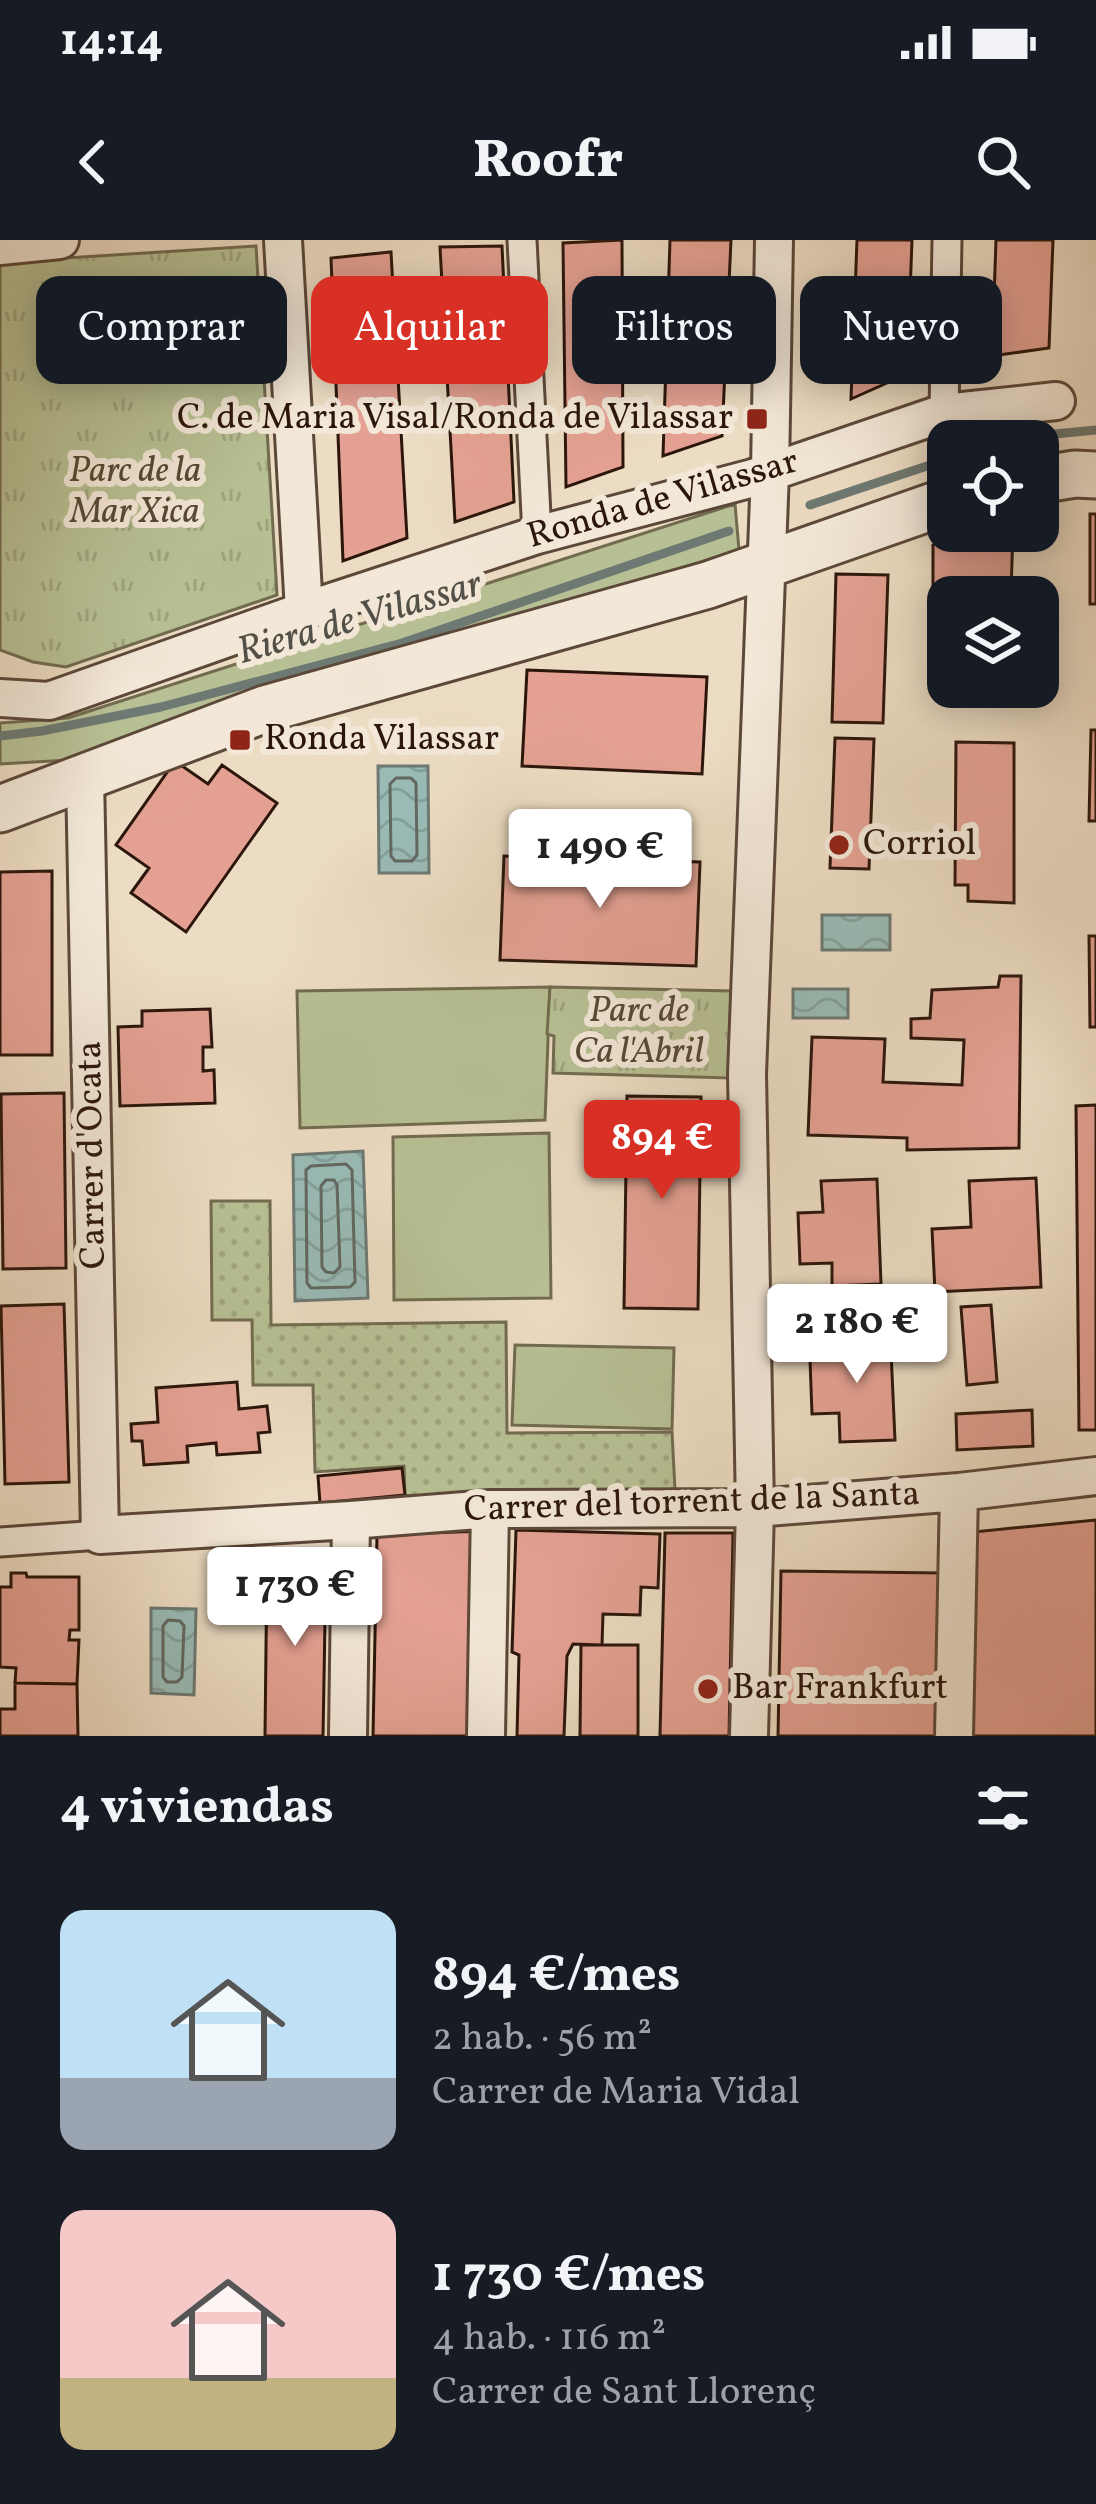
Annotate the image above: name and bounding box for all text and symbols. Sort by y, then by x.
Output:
text: 14:14 [60,11,164,74]
text: Roofr [473,125,623,200]
icon: back [60,129,126,195]
icon: search [970,129,1036,195]
chip: Comprar [36,276,287,384]
chip: Alquilar [311,276,548,384]
chip: Filtros [572,276,776,384]
chip: Nuevo [800,276,1002,384]
place label: C. de Maria Visal/Ronda de Vilassar [177,394,733,444]
marker: C. de Maria Visal/Ronda de Vilassar [744,406,770,432]
map controls [927,420,1059,708]
button: locate [927,420,1059,552]
street label: Ronda de Vilassar [522,437,804,563]
park label: Parc de la Mar Xica [69,447,201,538]
water label: Riera de Vilassar [231,558,489,680]
button: layers [927,576,1059,708]
place label: Ronda Vilassar [264,715,499,765]
marker: Ronda Vilassar [227,727,253,753]
pin: 1 490 € [489,809,711,911]
place label: Corriol [863,820,976,870]
text: 1 490 € [536,821,664,875]
marker: Corriol [826,832,852,858]
park label: Parc de Ca l'Abril [574,987,704,1078]
street label: Carrer d'Ocata [66,1040,120,1270]
pin: 894 € [578,1100,746,1202]
text: 894 € [611,1112,713,1166]
pin: 2 180 € [746,1284,968,1386]
text: 2 180 € [794,1296,920,1350]
street label: Carrer del torrent de la Santa [463,1470,921,1536]
pin: 1 730 € [184,1547,406,1649]
text: 1 730 € [234,1559,356,1613]
place label: Bar Frankfurt [732,1664,948,1714]
marker: Bar Frankfurt [695,1676,721,1702]
text: 4 viviendas [60,1773,334,1844]
icon: filters [970,1775,1036,1841]
text: 894 €/mes [432,1941,680,2012]
icon: home [156,1958,300,2102]
text: 2 hab. · 56 m² [432,2012,652,2066]
text: Carrer de Maria Vidal [432,2066,800,2120]
text: 1 730 €/mes [432,2241,705,2312]
icon: home [156,2258,300,2402]
text: 4 hab. · 116 m² [432,2312,666,2366]
text: Carrer de Sant Llorenç [432,2366,816,2420]

